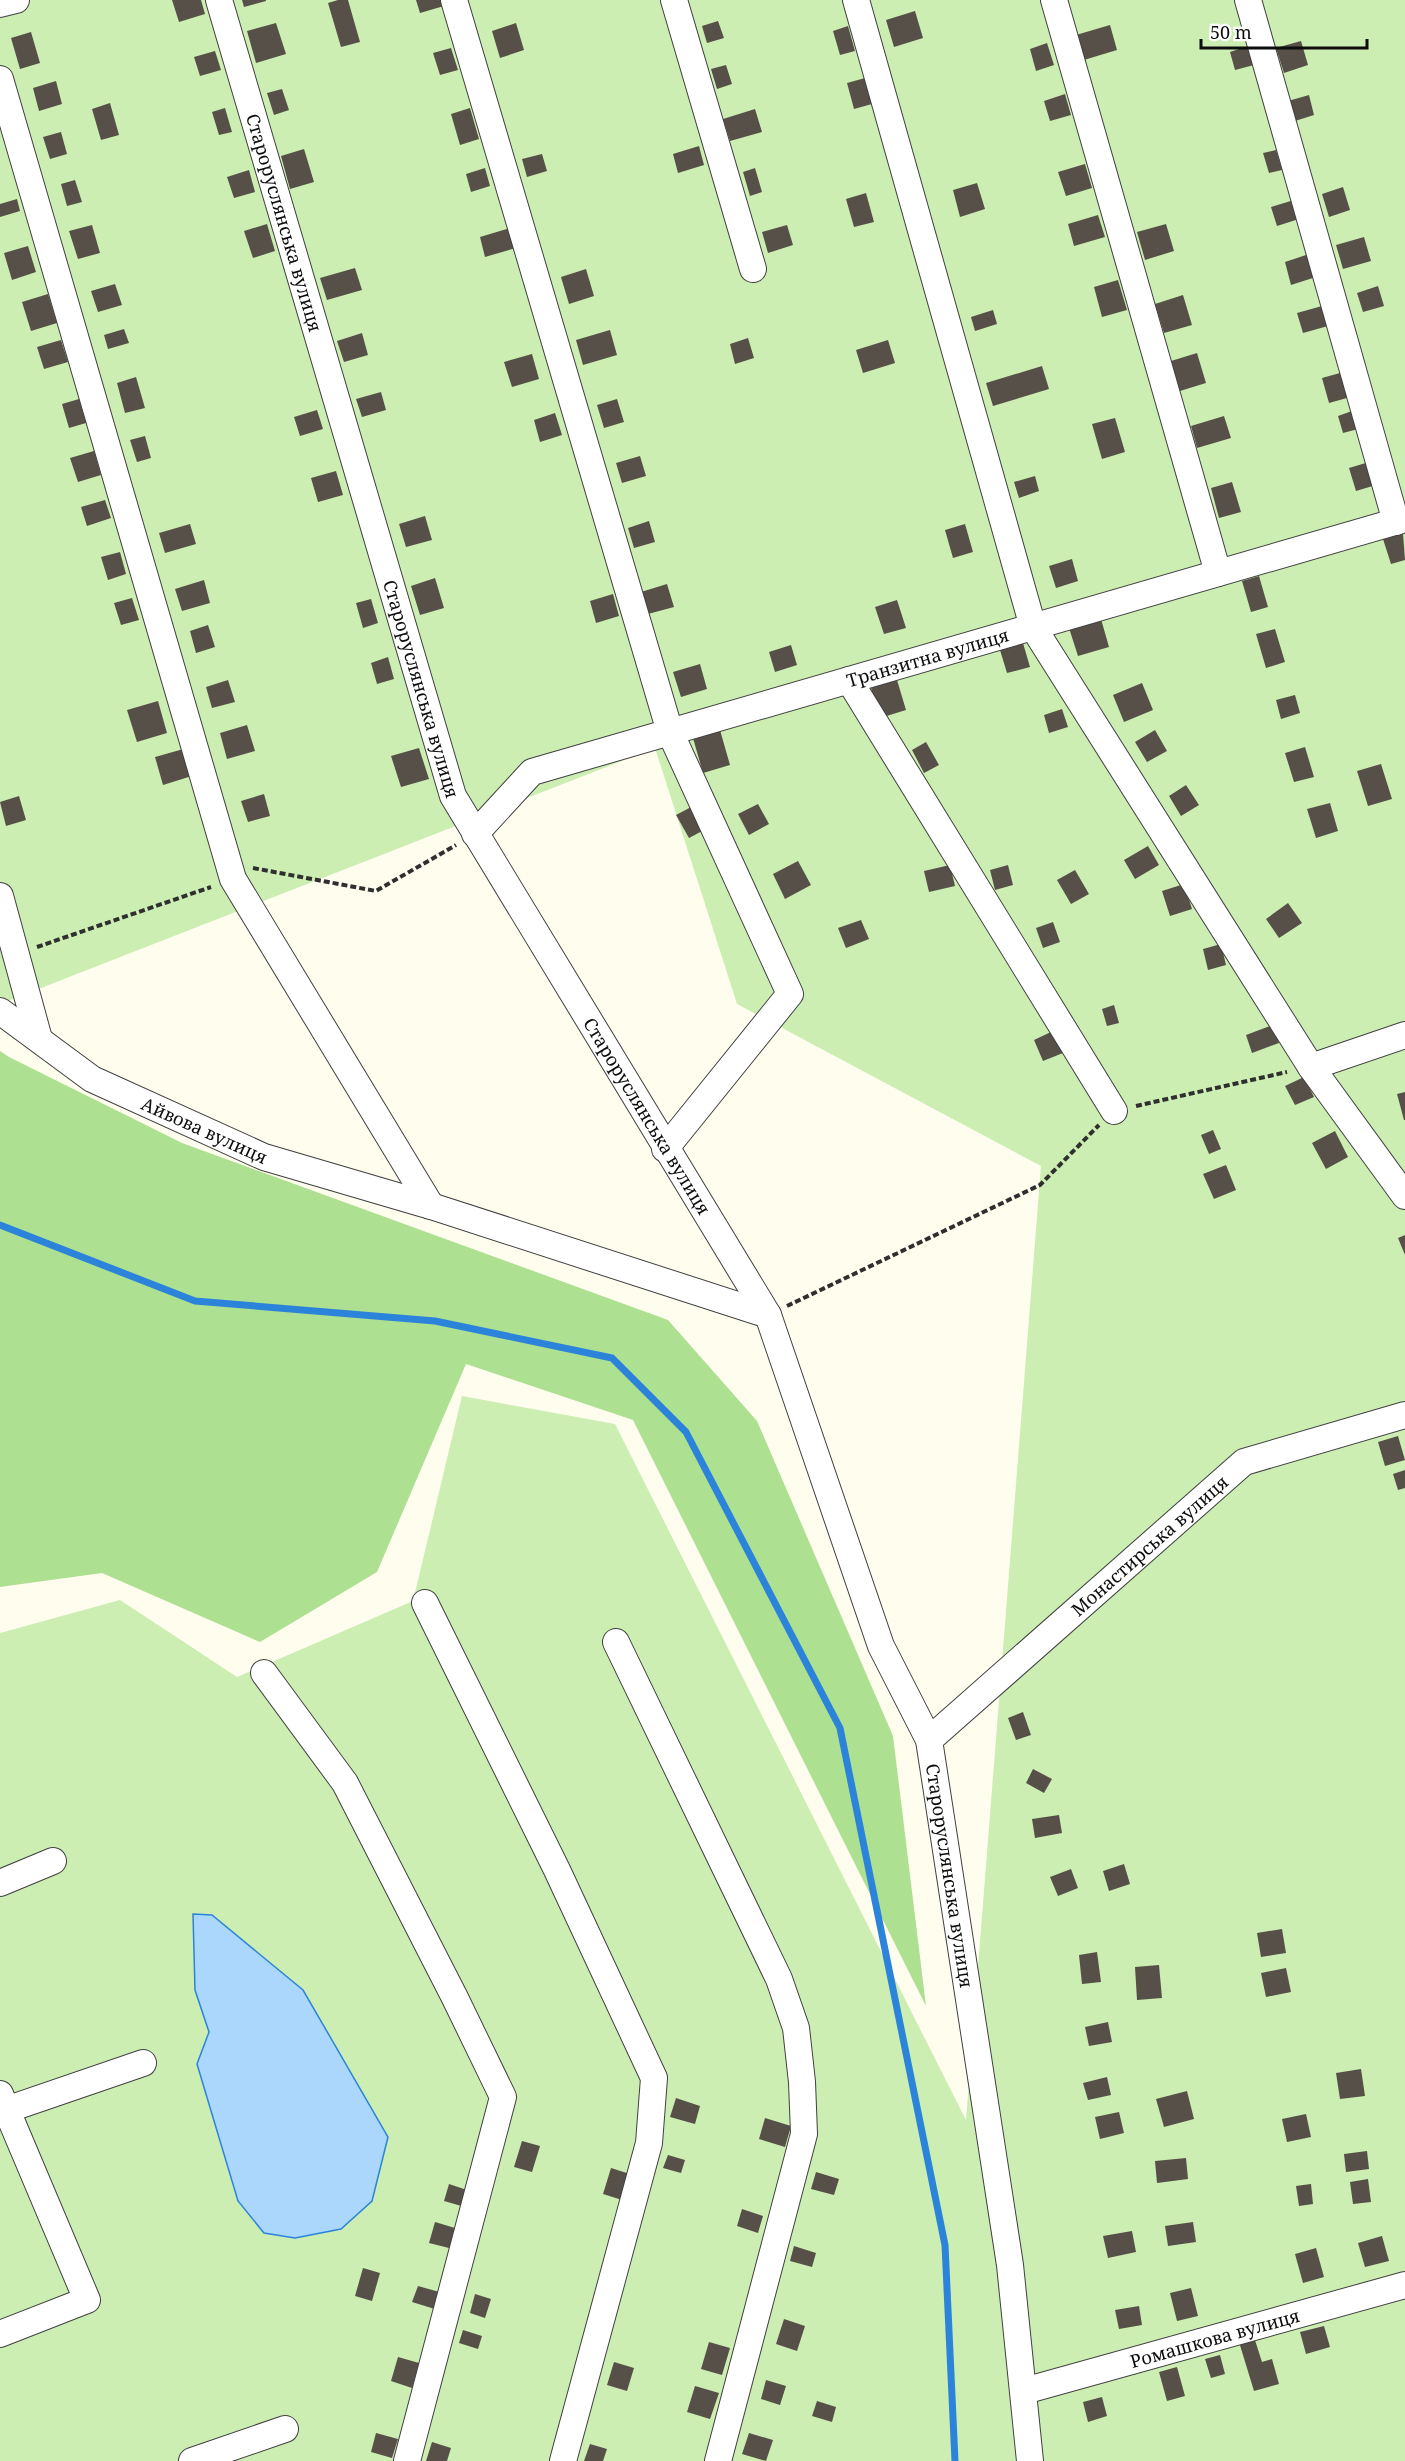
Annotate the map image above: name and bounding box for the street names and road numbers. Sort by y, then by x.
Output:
street label: Староруслянська вулиця [241,111,328,335]
street label: Староруслянська вулиця [378,577,465,801]
street label: Транзитна вулиця [844,622,1011,692]
street label: Староруслянська вулиця [578,1013,716,1219]
street label: Айвова вулиця [138,1091,271,1169]
street label: Монастирська вулиця [1066,1470,1233,1621]
street label: Староруслянська вулиця [921,1762,979,1989]
street label: Ромашкова вулиця [1127,2303,1302,2373]

